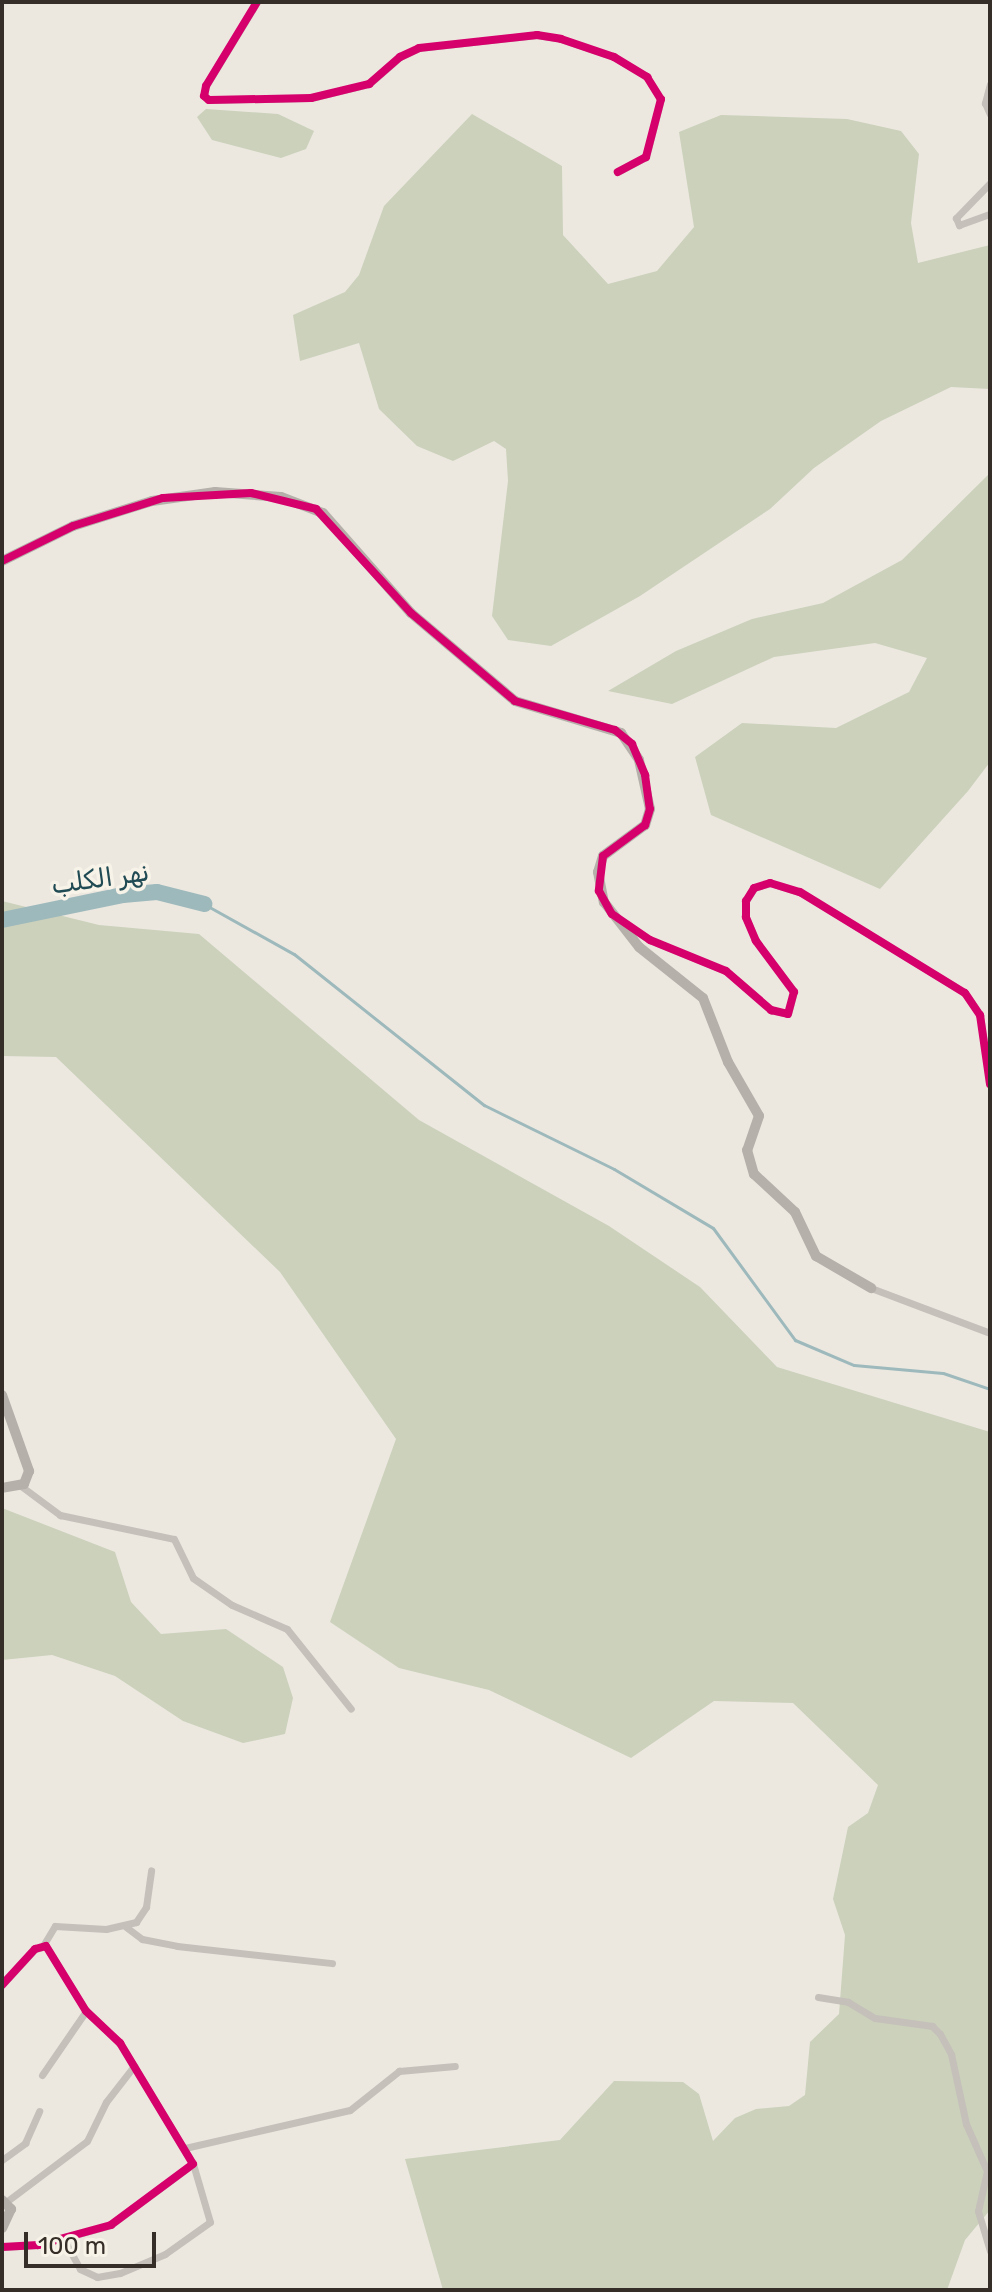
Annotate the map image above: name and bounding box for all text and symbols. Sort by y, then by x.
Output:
water label: نهر الكلب [49,857,151,901]
scale bar [28,2216,160,2266]
text: 100 m [38,2232,106,2260]

